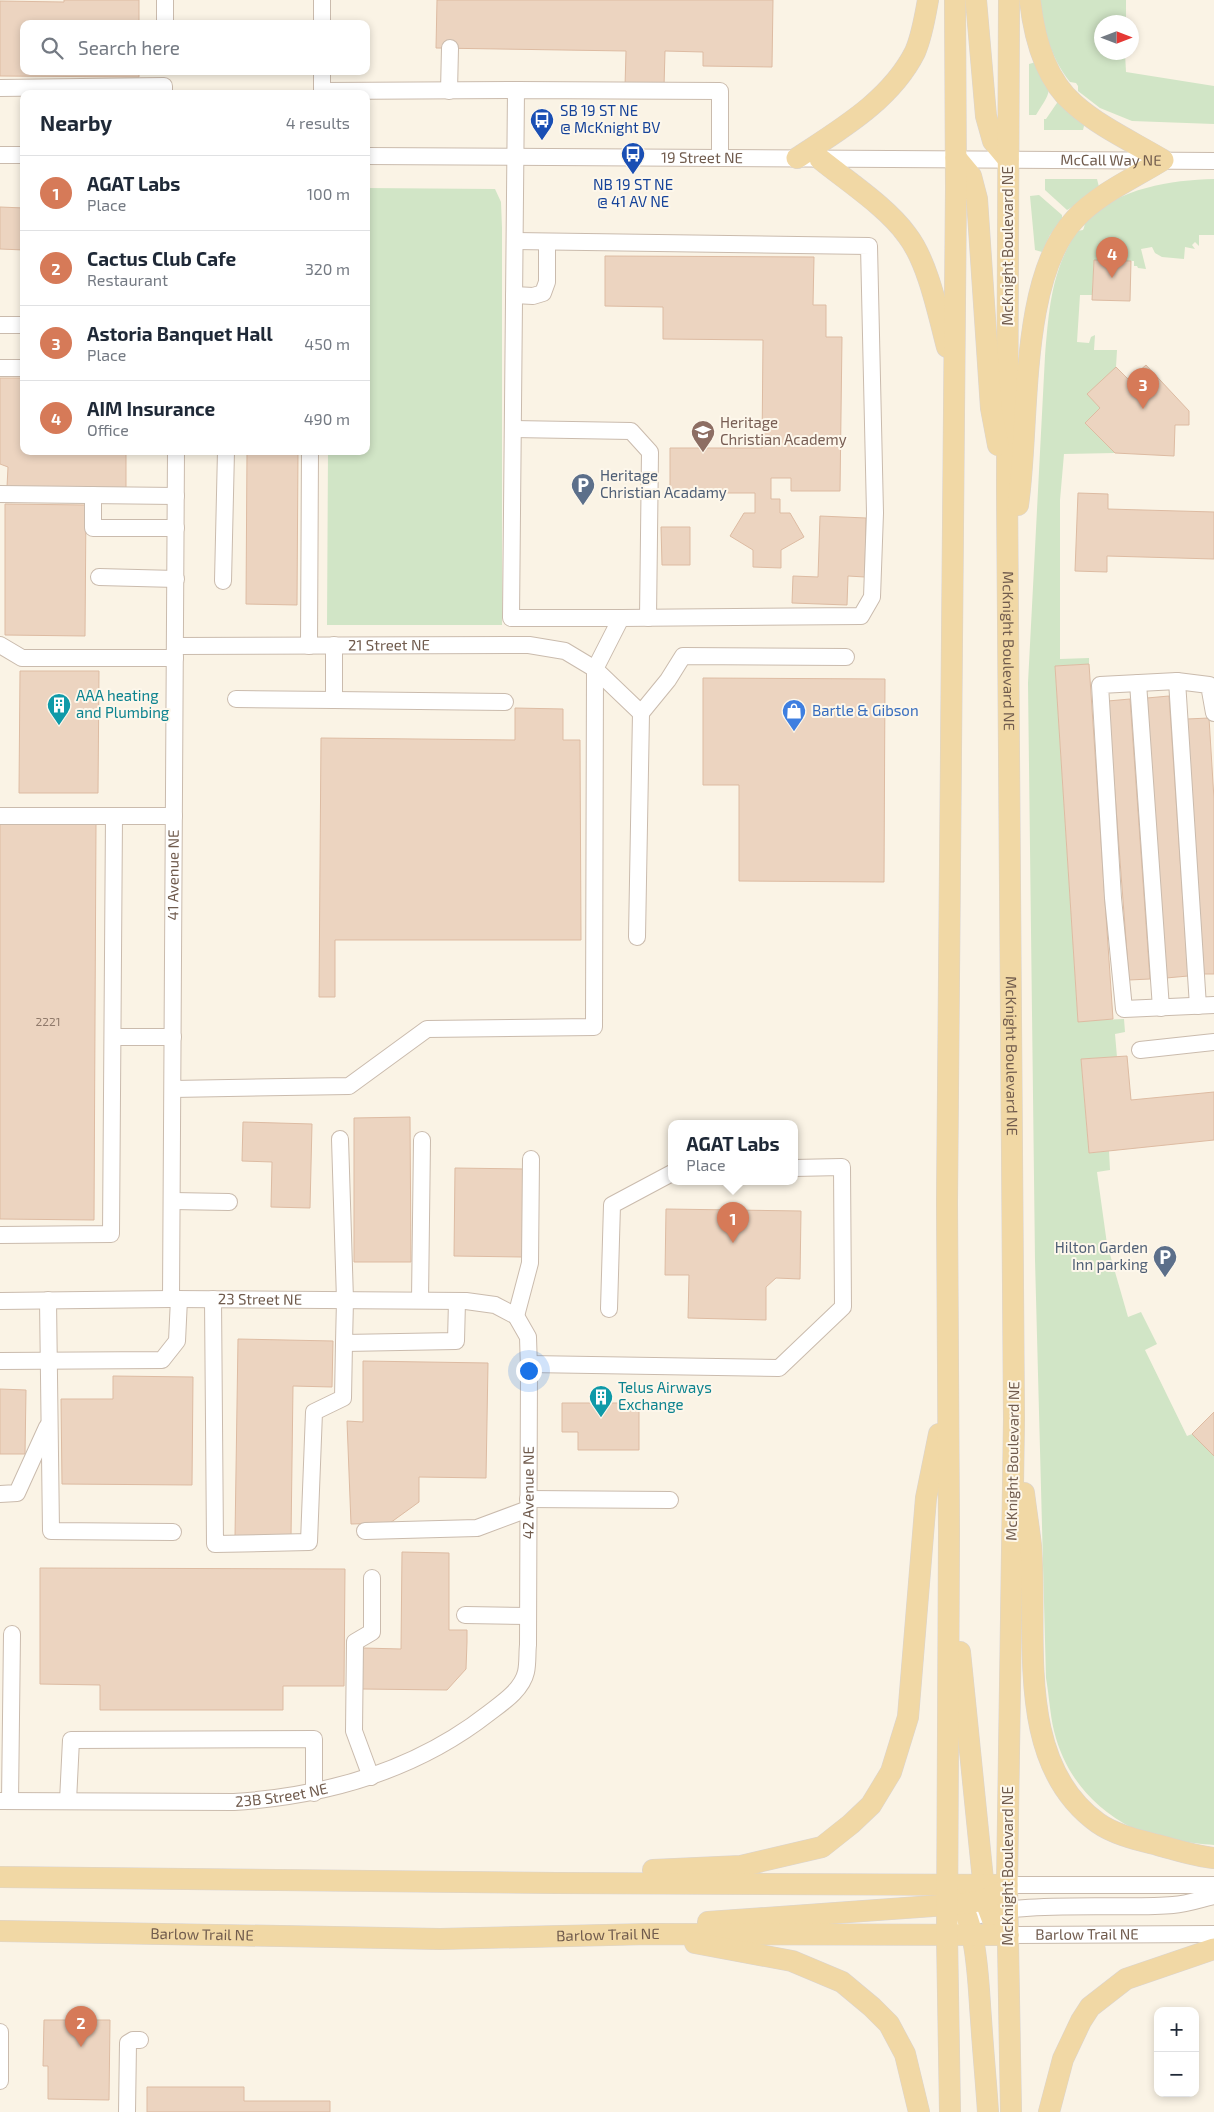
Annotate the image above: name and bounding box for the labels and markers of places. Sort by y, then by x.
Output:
place label: SB 19 ST NE @ McKnight BV [560,101,660,136]
bus stop icon: SB 19 ST NE @ McKnight BV [529,107,555,141]
bus stop icon: NB 19 ST NE @ 41 AV NE [620,141,646,175]
place label: NB 19 ST NE @ 41 AV NE [593,175,673,210]
pin: 4 [1096,237,1128,278]
pin: 3 [1127,368,1159,409]
place label: Heritage Christian Academy [720,413,847,448]
school or university icon: Heritage Christian Academy [690,419,716,453]
place label: Heritage Christian Acadamy [600,466,727,501]
parking icon: Heritage Christian Acadamy [570,472,596,506]
place label: AAA heating and Plumbing [76,686,170,721]
building icon: AAA heating and Plumbing [46,692,72,726]
shop icon: Bartle & Gibson [781,698,807,732]
place label: Bartle & Gibson [812,701,919,719]
pin: 1 [717,1202,749,1243]
place label: Hilton Garden Inn parking [1055,1238,1149,1273]
parking icon: Hilton Garden Inn parking [1152,1244,1178,1278]
place label: Telus Airways Exchange [618,1378,712,1413]
building icon: Telus Airways Exchange [588,1384,614,1418]
pin: 2 [65,2006,97,2047]

